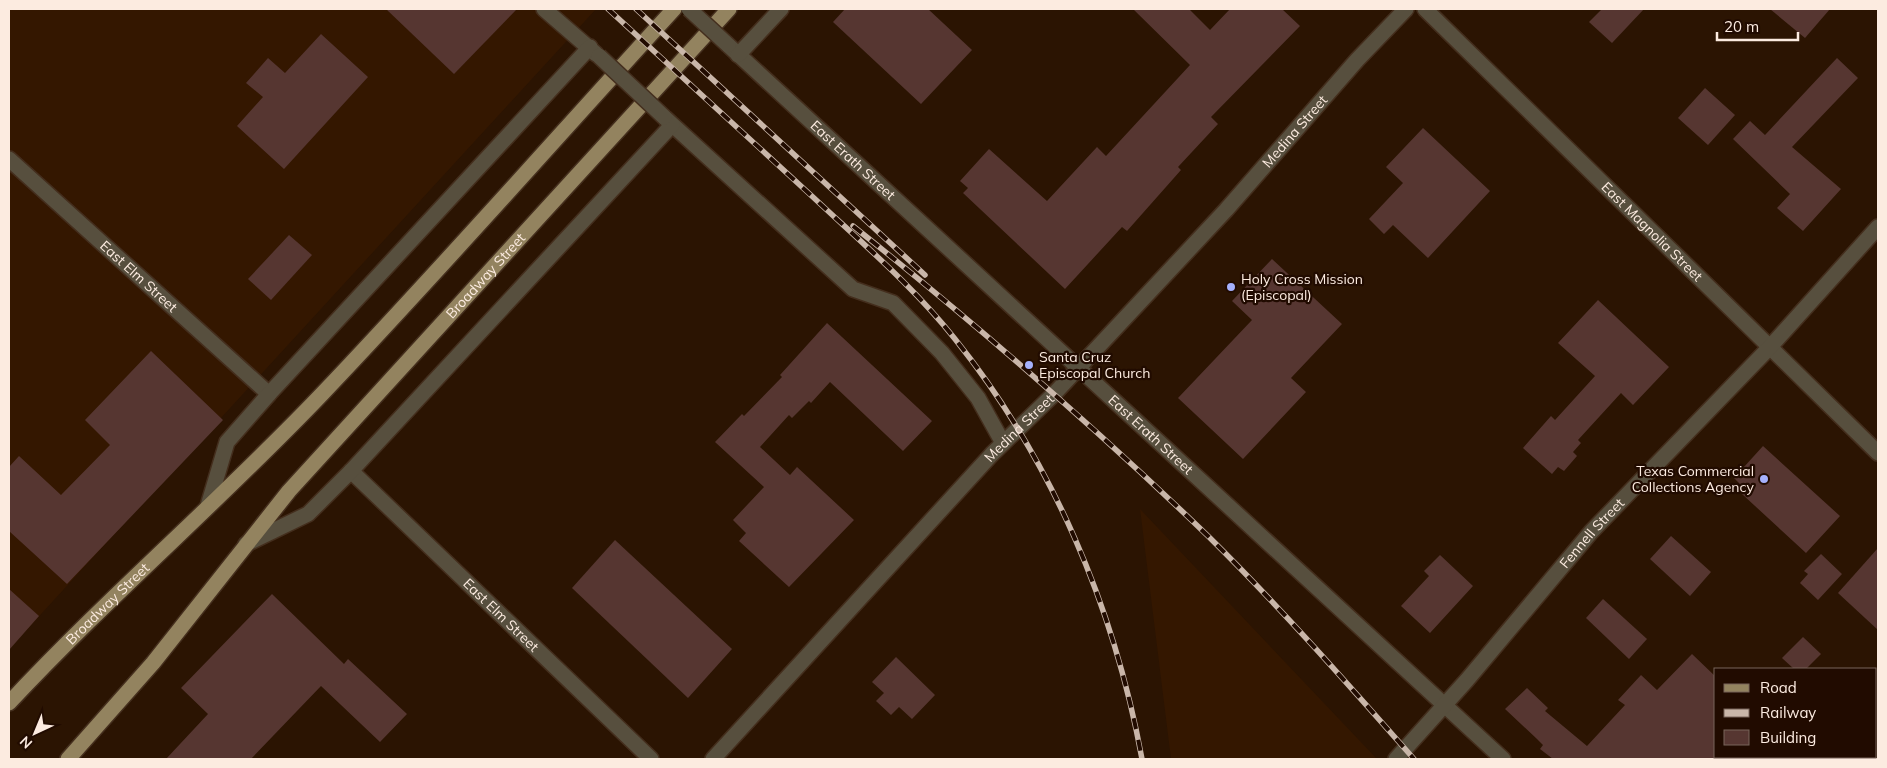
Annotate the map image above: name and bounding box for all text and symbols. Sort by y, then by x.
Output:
scale bar [1717,10,1798,42]
text: 20 m [1724,17,1759,36]
street label: Medina Street [1258,91,1331,171]
street label: East Erath Street [807,117,899,204]
street label: East Magnolia Street [1598,178,1707,285]
street label: Broadway Street [442,229,529,322]
street label: East Elm Street [96,237,181,316]
place label: Holy Cross Mission (Episcopal) [1241,270,1363,304]
marker: Holy Cross Mission (Episcopal) [1225,281,1237,293]
place label: Santa Cruz Episcopal Church [1039,348,1150,382]
marker: Santa Cruz Episcopal Church [1023,359,1035,371]
street label: Medina Street [980,390,1058,466]
street label: East Erath Street [1105,391,1197,478]
place label: Texas Commercial Collections Agency [1632,462,1755,496]
marker: Texas Commercial Collections Agency [1758,473,1770,485]
street label: Fennell Street [1556,494,1628,572]
street label: Broadway Street [62,559,153,648]
street label: East Elm Street [459,575,543,656]
legend [1714,668,1877,758]
text: Road [1760,678,1797,697]
text: Railway [1760,703,1816,722]
north arrow [10,708,60,758]
text: Building [1760,728,1816,747]
text: N [16,732,36,752]

